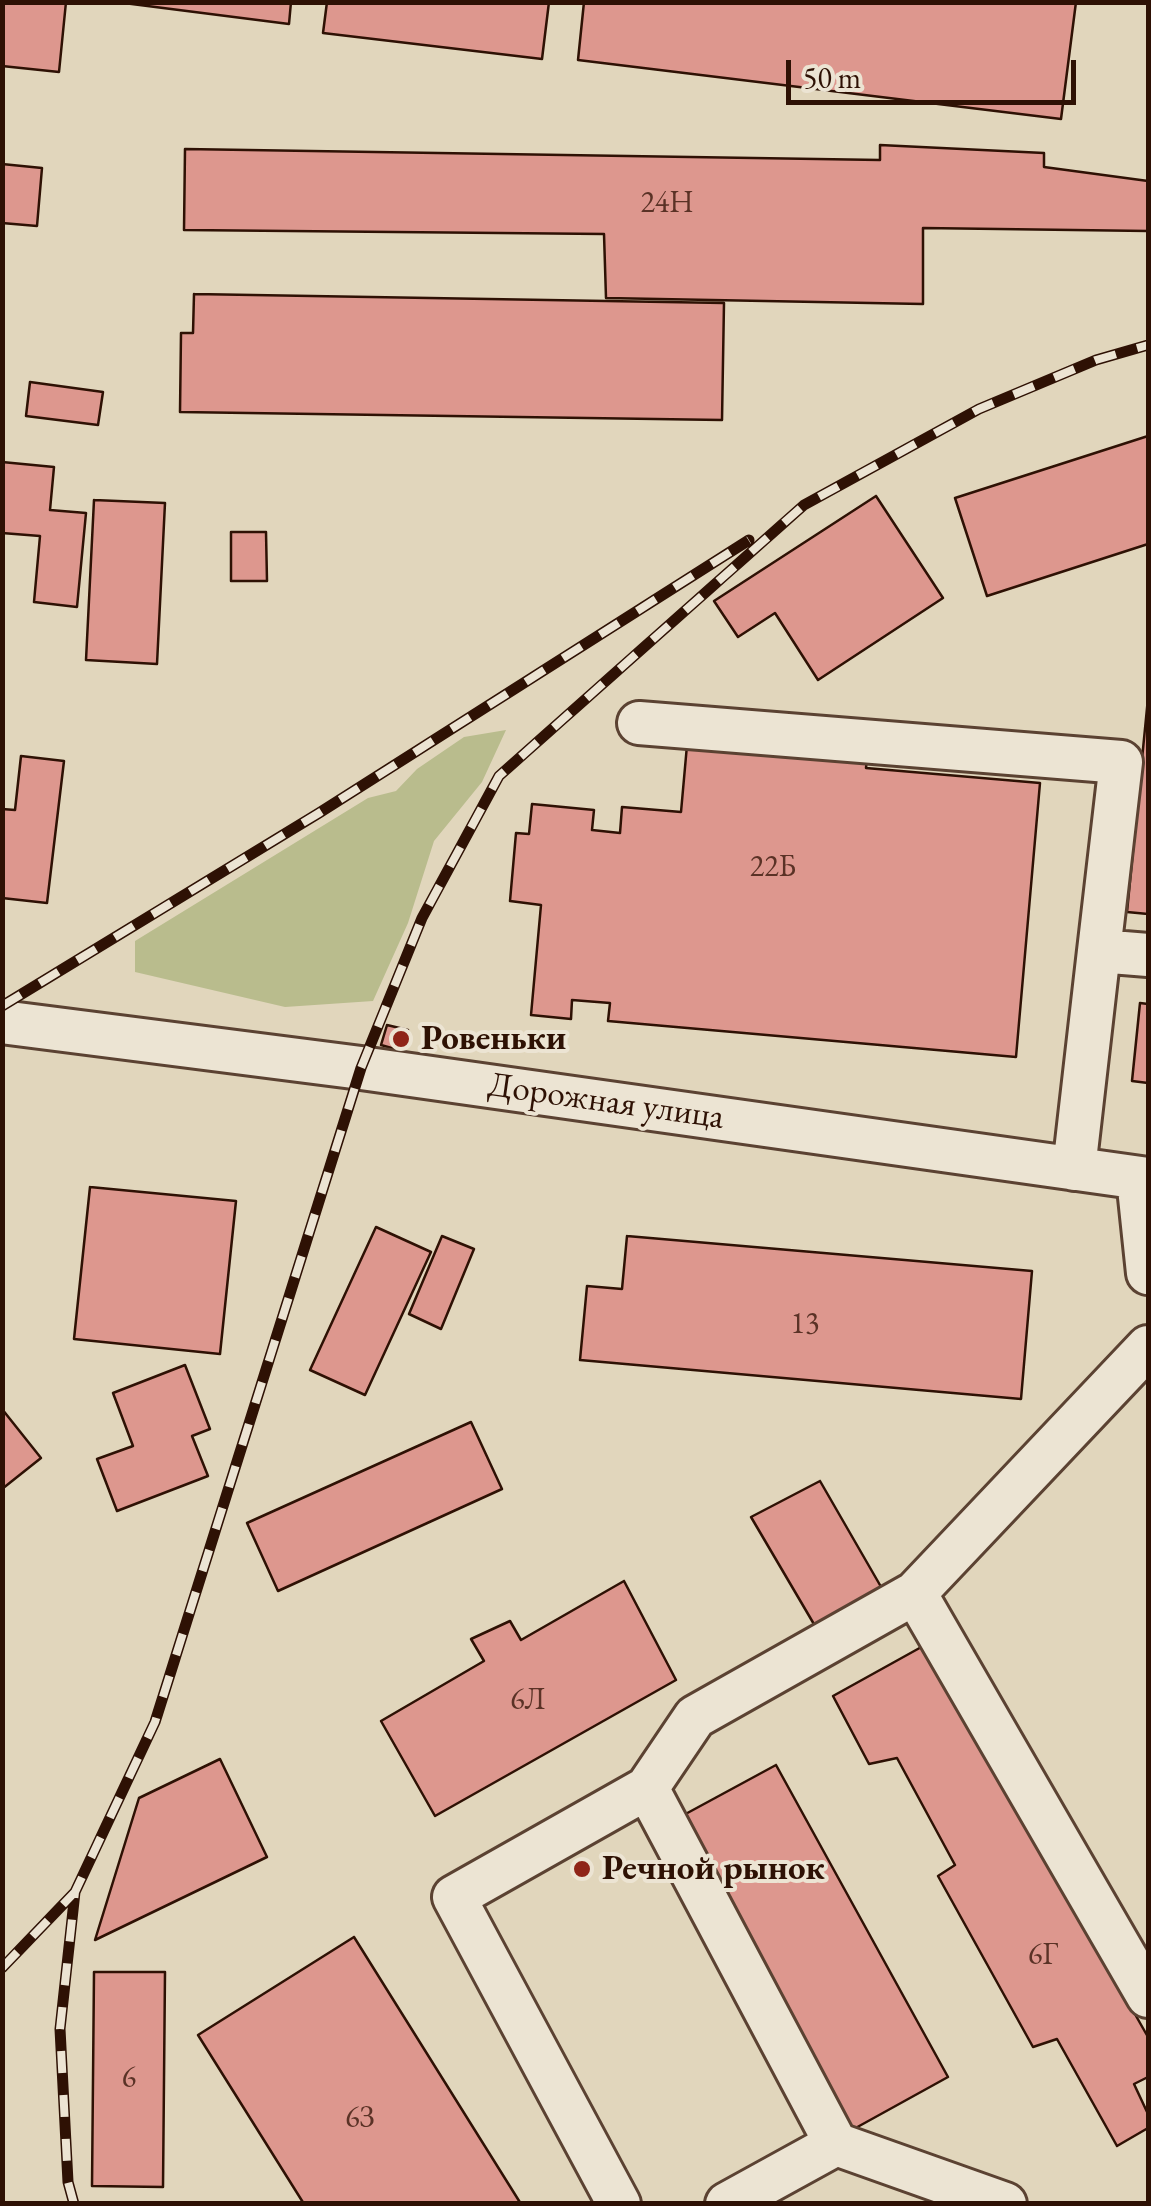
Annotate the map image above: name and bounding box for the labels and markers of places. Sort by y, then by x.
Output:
place label: Ровеньки [421,1018,566,1060]
marker: Ровеньки [390,1028,412,1050]
place label: Речной рынок [602,1848,825,1890]
marker: Речной рынок [571,1858,593,1880]

